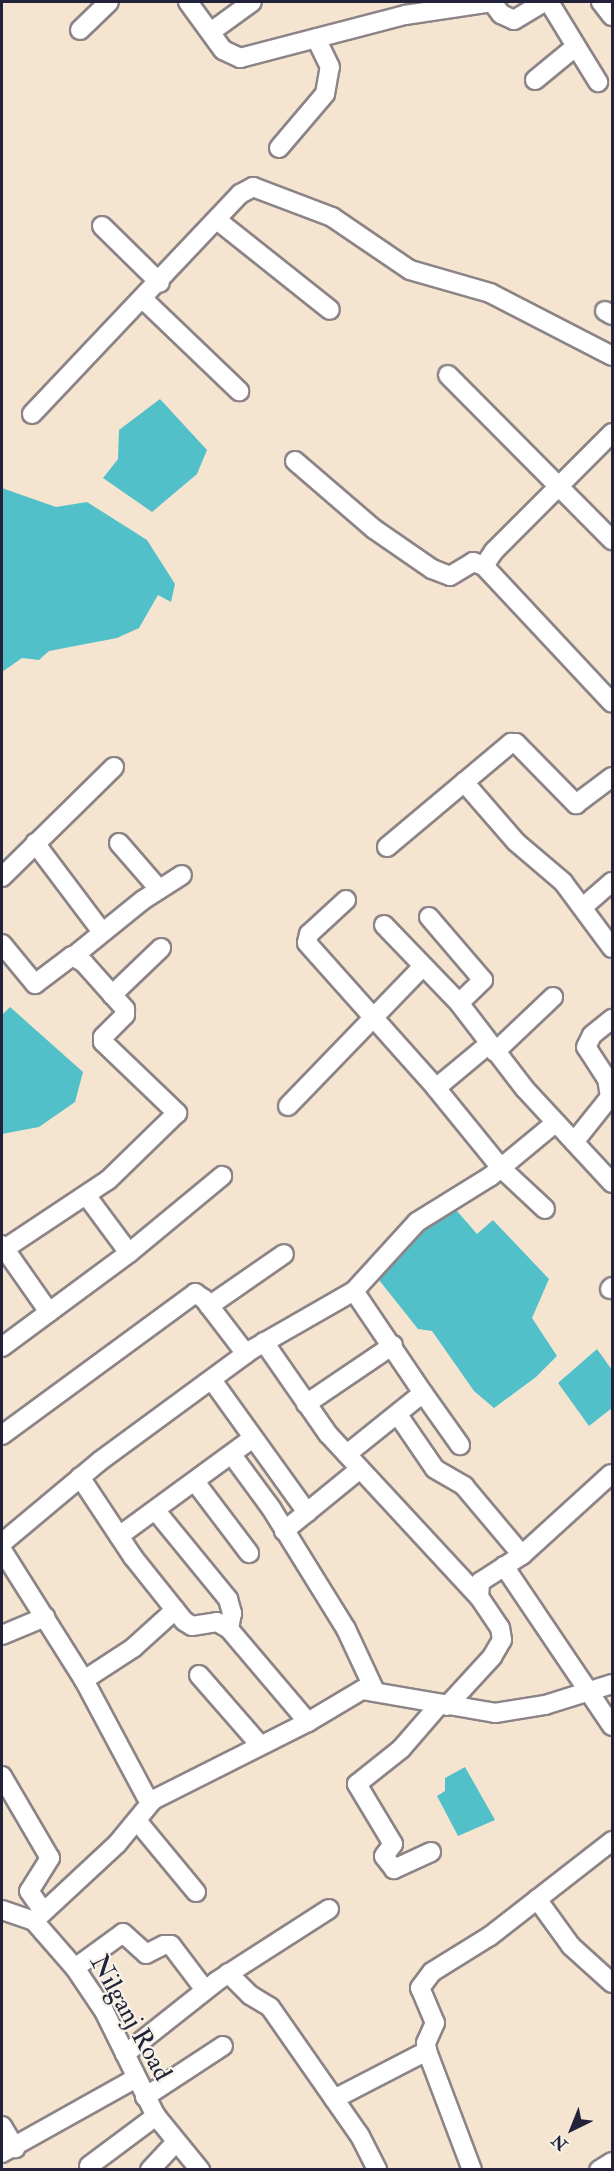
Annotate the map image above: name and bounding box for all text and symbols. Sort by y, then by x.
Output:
street label: Nilganj Road [83,1950,177,2086]
north arrow [542,2099,602,2159]
text: N [548,2130,572,2154]

